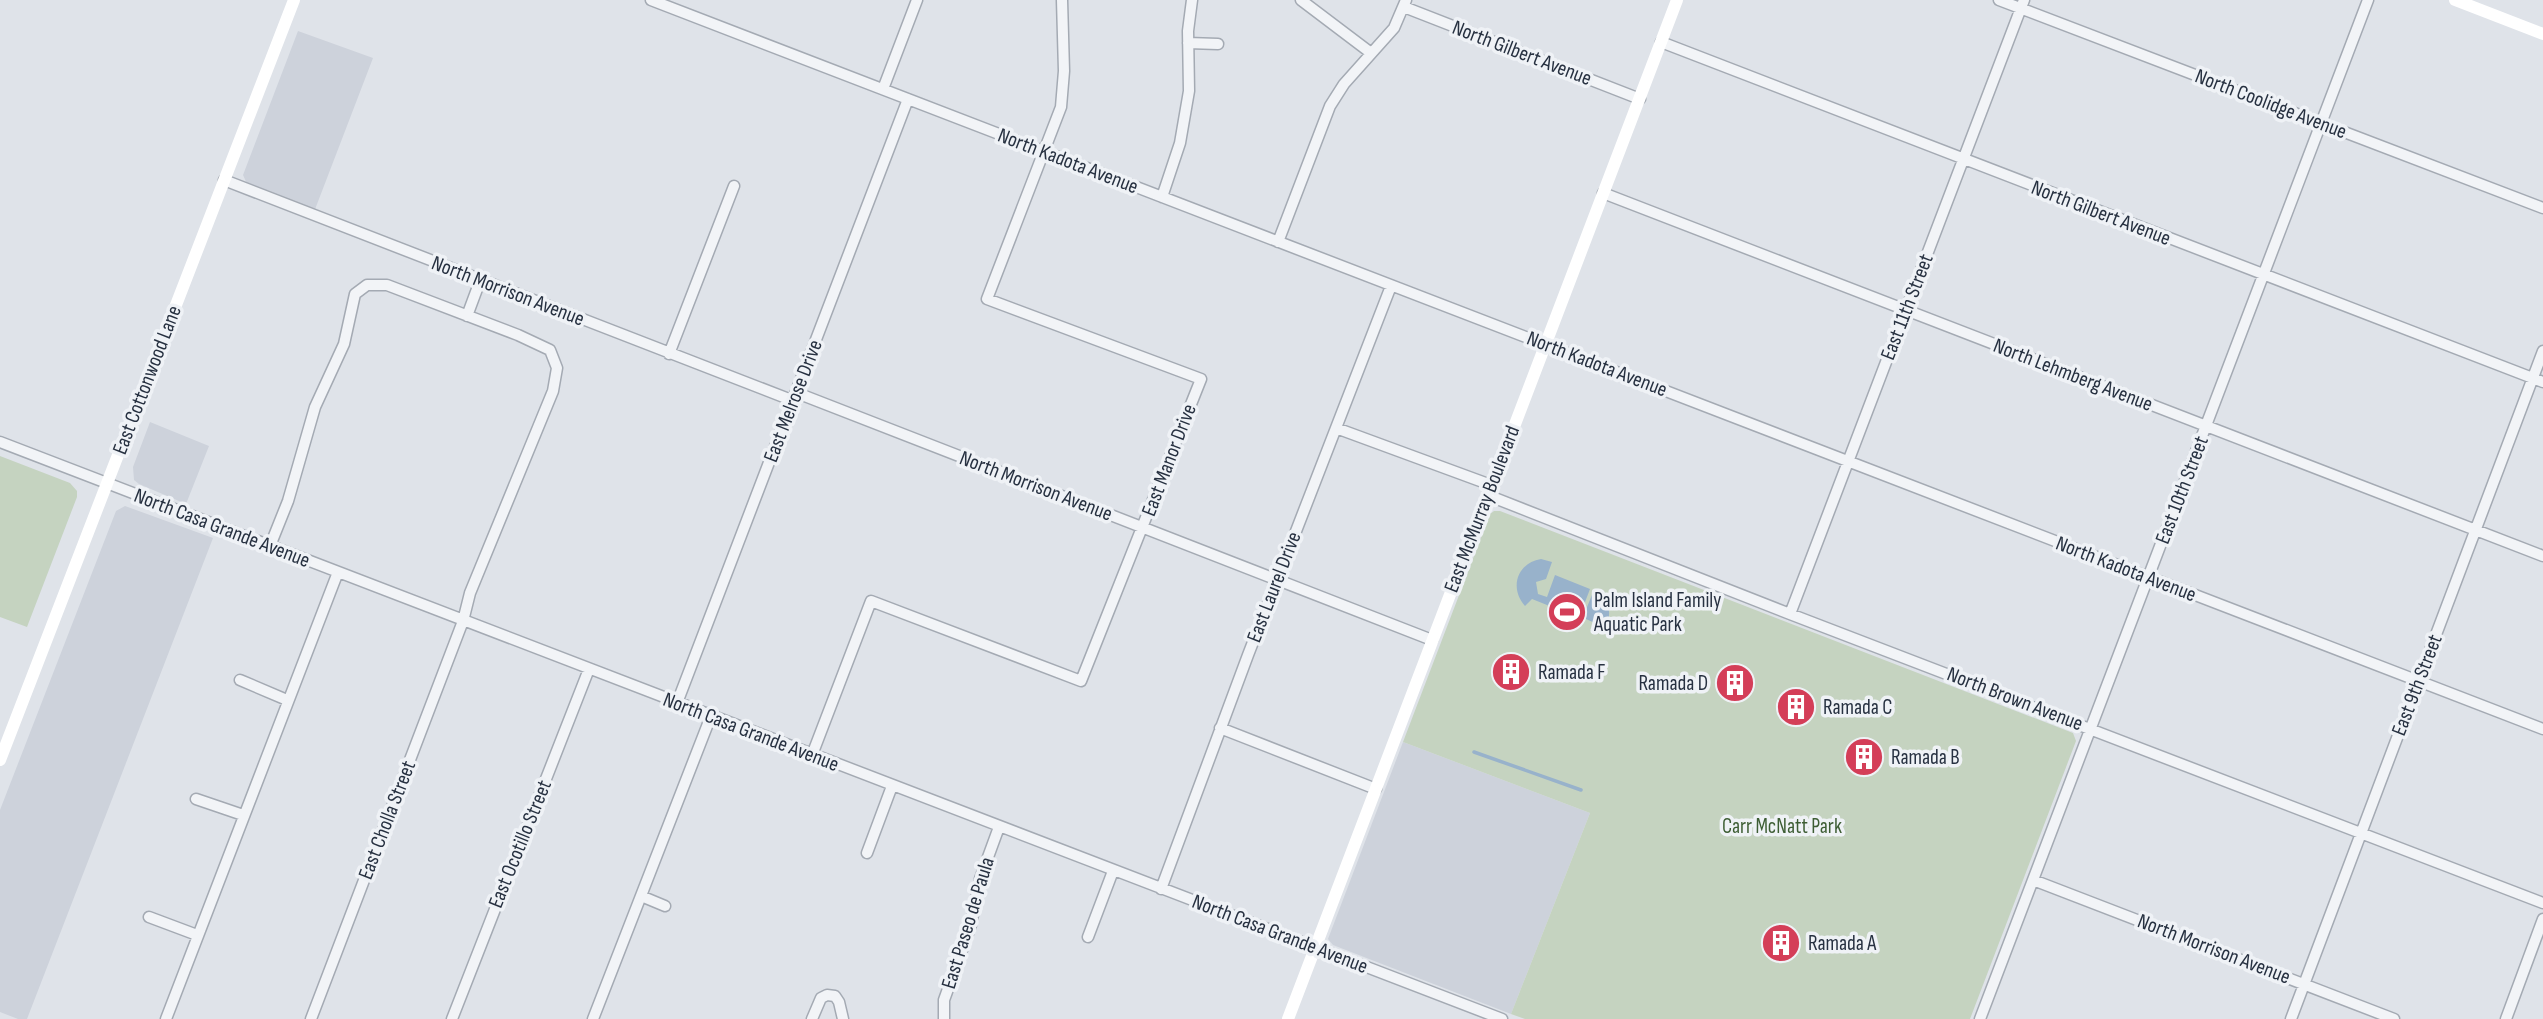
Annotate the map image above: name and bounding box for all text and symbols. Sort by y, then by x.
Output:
street label: North Gilbert Avenue [1449,15,1595,91]
street label: North Coolidge Avenue [2192,64,2350,144]
street label: North Kadota Avenue [994,123,1142,199]
street label: North Gilbert Avenue [2028,175,2174,251]
street label: North Morrison Avenue [428,250,588,332]
street label: East 11th Street [1875,251,1939,363]
street label: East Cottonwood Lane [107,302,187,458]
street label: North Kadota Avenue [1523,326,1671,402]
street label: North Lehmberg Avenue [1990,333,2156,417]
street label: East Melrose Drive [758,336,828,466]
street label: East Manor Drive [1136,400,1202,520]
street label: East McMurray Boulevard [1439,422,1525,596]
street label: East 10th Street [2150,433,2214,547]
street label: North Morrison Avenue [956,445,1116,527]
street label: North Casa Grande Avenue [131,483,313,573]
street label: East Laurel Drive [1241,528,1307,646]
street label: North Kadota Avenue [2052,531,2200,607]
place label: Palm Island Family Aquatic Park [1593,588,1721,637]
sports icon: Palm Island Family Aquatic Park [1546,591,1588,633]
street label: East 9th Street [2386,631,2448,739]
building icon: Ramada F [1490,651,1532,693]
place label: Ramada F [1538,660,1606,685]
building icon: Ramada D [1714,662,1756,704]
street label: North Brown Avenue [1944,662,2086,736]
place label: Ramada D [1638,671,1708,696]
building icon: Ramada C [1775,686,1817,728]
street label: North Casa Grande Avenue [660,687,842,777]
place label: Ramada C [1823,695,1892,720]
building icon: Ramada B [1843,736,1885,778]
place label: Ramada B [1891,745,1960,770]
street label: East Cholla Street [353,757,421,883]
street label: East Ocotillo Street [483,776,557,912]
park label: Carr McNatt Park [1722,814,1842,839]
street label: East Paseo de Paula [936,854,1000,992]
street label: North Casa Grande Avenue [1189,889,1371,979]
street label: North Morrison Avenue [2134,908,2294,990]
building icon: Ramada A [1760,922,1802,964]
place label: Ramada A [1808,931,1877,956]

